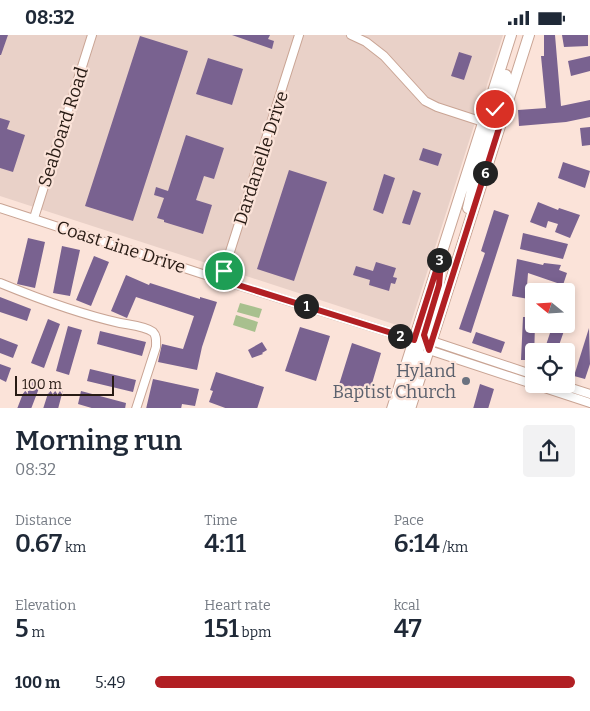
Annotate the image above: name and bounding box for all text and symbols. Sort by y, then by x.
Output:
text: 08:32 [25,6,75,29]
street label: Seaboard Road [33,64,93,190]
street label: Dardanelle Drive [229,88,293,228]
pin [474,88,516,130]
icon: check [481,95,509,123]
pin: 6 [472,161,498,185]
text: 6 [481,165,490,182]
street label: Coast Line Drive [54,216,188,278]
pin: 3 [426,247,452,273]
pin [203,250,245,292]
text: 3 [435,252,444,269]
icon: arrive [210,257,238,285]
north arrow [525,283,575,333]
map controls [525,283,575,393]
pin: 1 [294,293,318,319]
text: 1 [303,298,310,315]
pin: 2 [388,323,412,349]
text: 2 [397,328,404,345]
button: locate [525,343,575,393]
place label: Hyland Baptist Church [333,360,456,403]
scale bar [15,373,114,397]
marker: Hyland Baptist Church [460,375,472,387]
text: 100 m [22,376,62,393]
text: Morning run [15,424,182,457]
button: share [523,425,575,477]
text: 08:32 [15,460,56,479]
text: Distance [15,512,72,529]
text: Time [204,512,237,529]
text: Pace [394,512,424,529]
text: 0.67 [15,529,62,559]
text: 4:11 [204,529,246,559]
text: 6:14 [394,529,440,559]
text: km [62,539,86,556]
text: /km [440,539,468,556]
text: Elevation [15,597,76,614]
text: Heart rate [204,597,271,614]
text: kcal [394,597,420,614]
text: 5 [15,614,29,644]
text: 151 [204,614,239,644]
text: 47 [394,614,422,644]
text: m [29,624,45,641]
text: bpm [239,624,271,641]
text: 100 m [15,673,60,692]
text: 5:49 [95,673,126,692]

